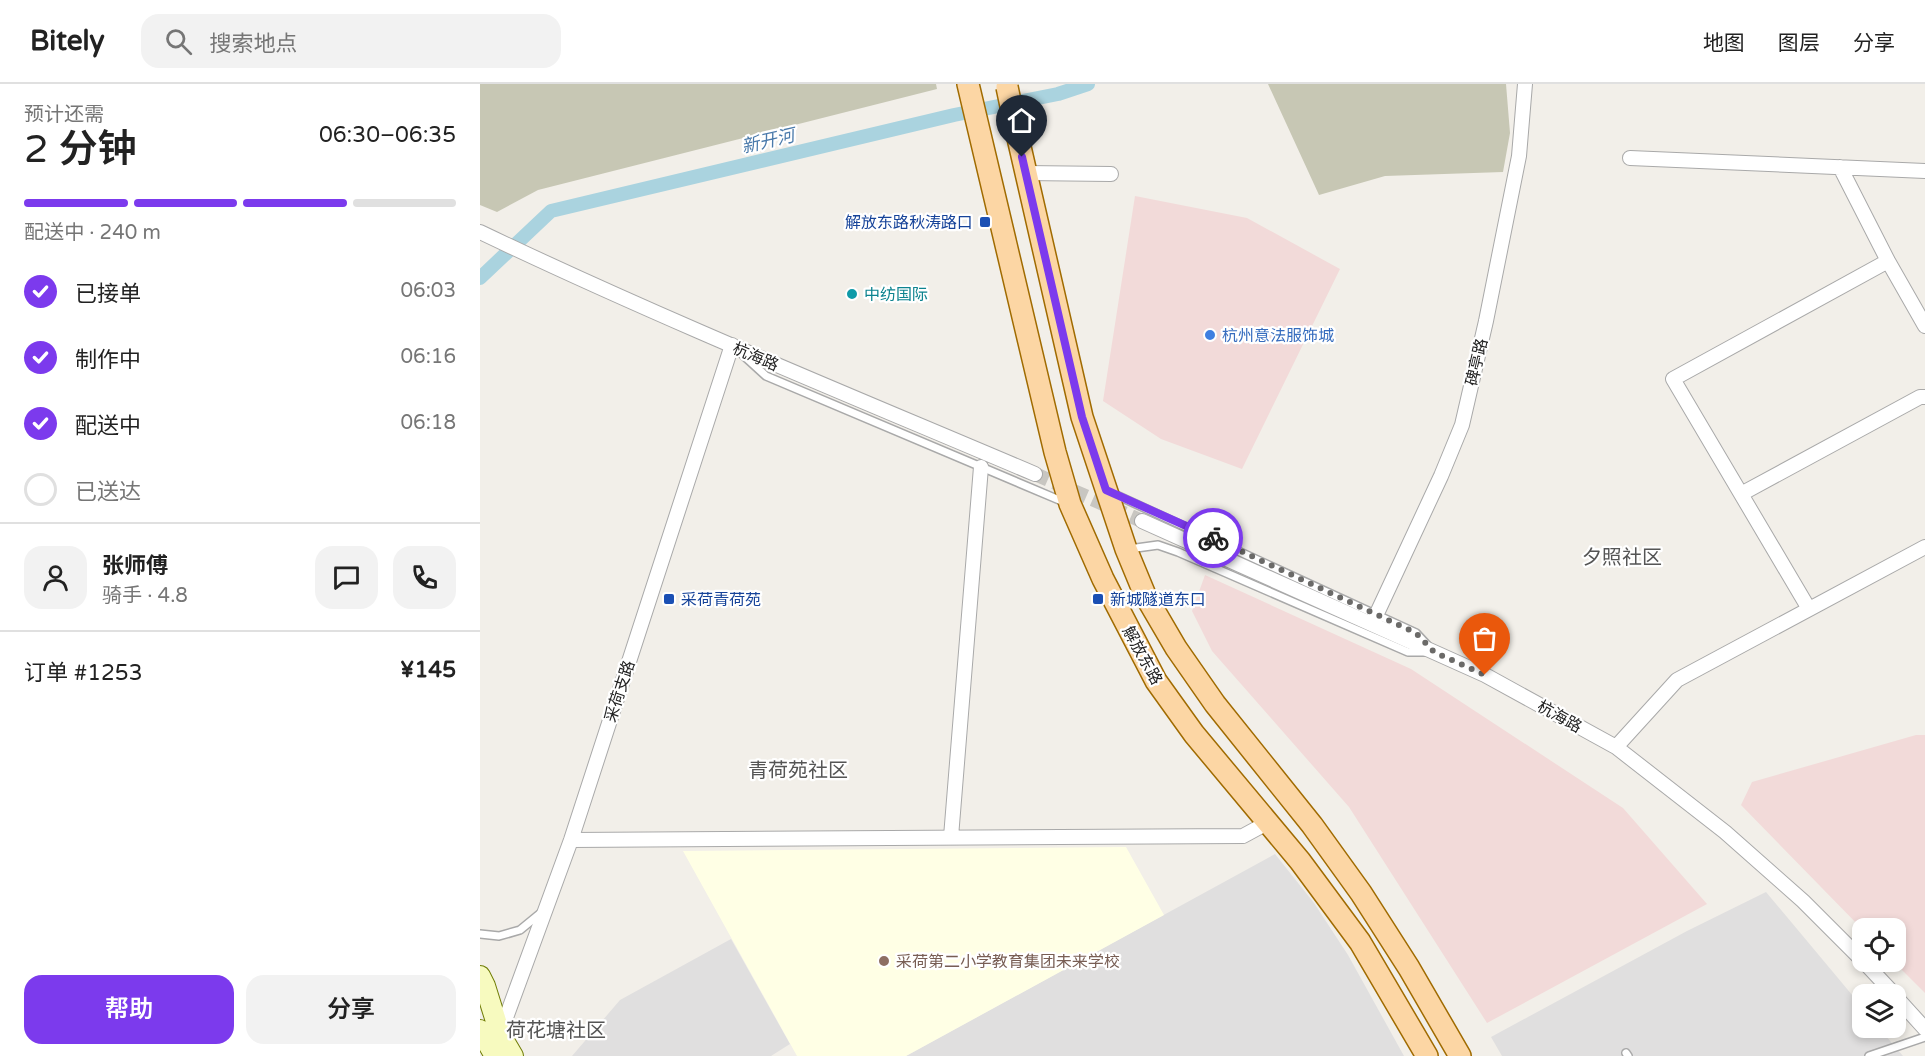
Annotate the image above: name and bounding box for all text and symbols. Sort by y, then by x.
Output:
search box [141,14,561,68]
text: Bitely [30,24,105,58]
icon: search [162,25,195,58]
text: 搜索地点 [210,31,298,57]
text: 地图 [1703,31,1745,56]
text: 图层 [1778,31,1820,56]
text: 分享 [1853,31,1895,56]
pin [996,95,1047,157]
text: 预计还需 [24,103,104,127]
icon: home [1005,104,1038,137]
text: 06:30–06:35 [319,122,456,148]
water label: 新开河 [739,124,800,158]
text: 2 分钟 [24,126,137,173]
place label: 解放东路秋涛路口 [845,213,973,233]
marker: 解放东路秋涛路口 [978,215,992,229]
text: 配送中 · 240 m [24,221,161,245]
icon: check [24,275,57,308]
text: 06:03 [401,279,456,303]
text: 已接单 [75,281,141,307]
place label: 中纺国际 [864,285,928,305]
marker: 中纺国际 [845,287,859,301]
place label: 杭州意法服饰城 [1222,326,1334,346]
marker: 杭州意法服饰城 [1203,328,1217,342]
street label: 碑亭路 [1462,337,1492,388]
street label: 杭海路 [730,338,782,376]
icon: check [24,341,57,374]
text: 06:16 [401,345,456,369]
text: 制作中 [75,347,141,373]
icon: check [24,407,57,440]
text: 06:18 [401,411,456,435]
text: 配送中 [75,413,141,439]
text: 已送达 [75,479,141,505]
courier [1183,508,1243,568]
icon: bike [1197,522,1230,555]
button: person [24,546,87,609]
button: chat [315,546,378,609]
button: phone [393,546,456,609]
district label: 夕照社区 [1582,546,1662,570]
text: 张师傅 [102,553,168,579]
text: 骑手 · 4.8 [102,584,188,608]
place label: 采荷青荷苑 [681,590,761,610]
place label: 新城隧道东口 [1110,590,1206,610]
marker: 采荷青荷苑 [662,592,676,606]
marker: 新城隧道东口 [1091,592,1105,606]
pin [1459,613,1510,675]
icon: bag [1468,622,1501,655]
street label: 解放东路 [1118,623,1166,688]
text: ¥145 [400,657,456,683]
street label: 采荷支路 [601,658,639,725]
text: 订单 #1253 [24,660,142,686]
street label: 杭海路 [1534,696,1585,737]
district label: 青荷苑社区 [748,759,848,783]
map controls [1852,918,1906,1038]
button: locate [1852,918,1906,972]
place label: 采荷第二小学教育集团未来学校 [896,952,1120,972]
marker: 采荷第二小学教育集团未来学校 [877,954,891,968]
button: 帮助 [24,975,234,1044]
button: 分享 [246,975,456,1044]
button: layers [1852,984,1906,1038]
district label: 荷花塘社区 [506,1019,606,1043]

